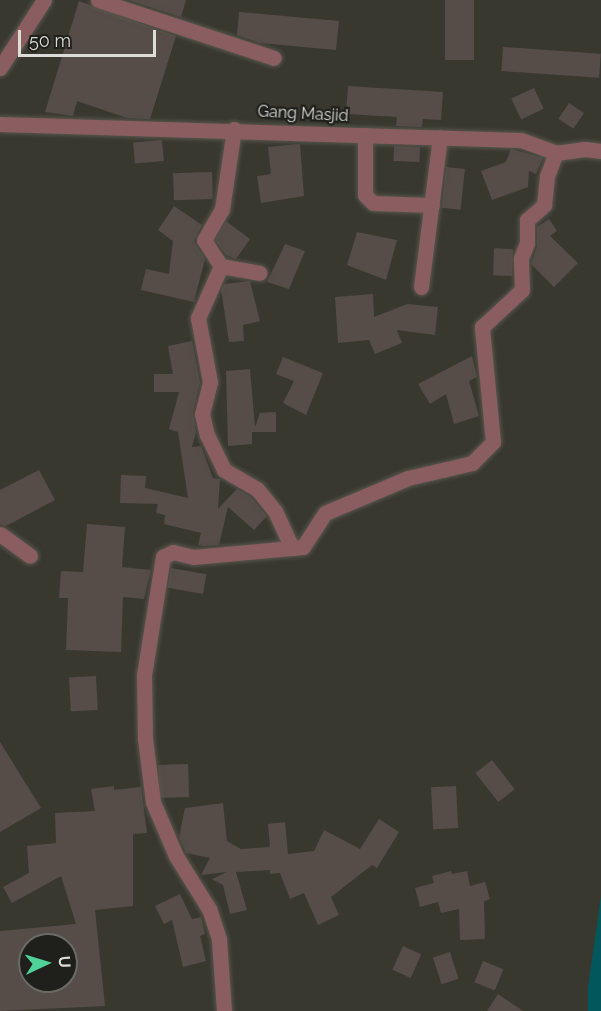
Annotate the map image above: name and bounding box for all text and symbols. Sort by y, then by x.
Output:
scale bar [21,18,159,56]
text: 50 m [29,30,71,51]
street label: Gang Masjid [257,102,349,126]
north arrow [18,933,78,993]
text: U [55,955,74,968]

